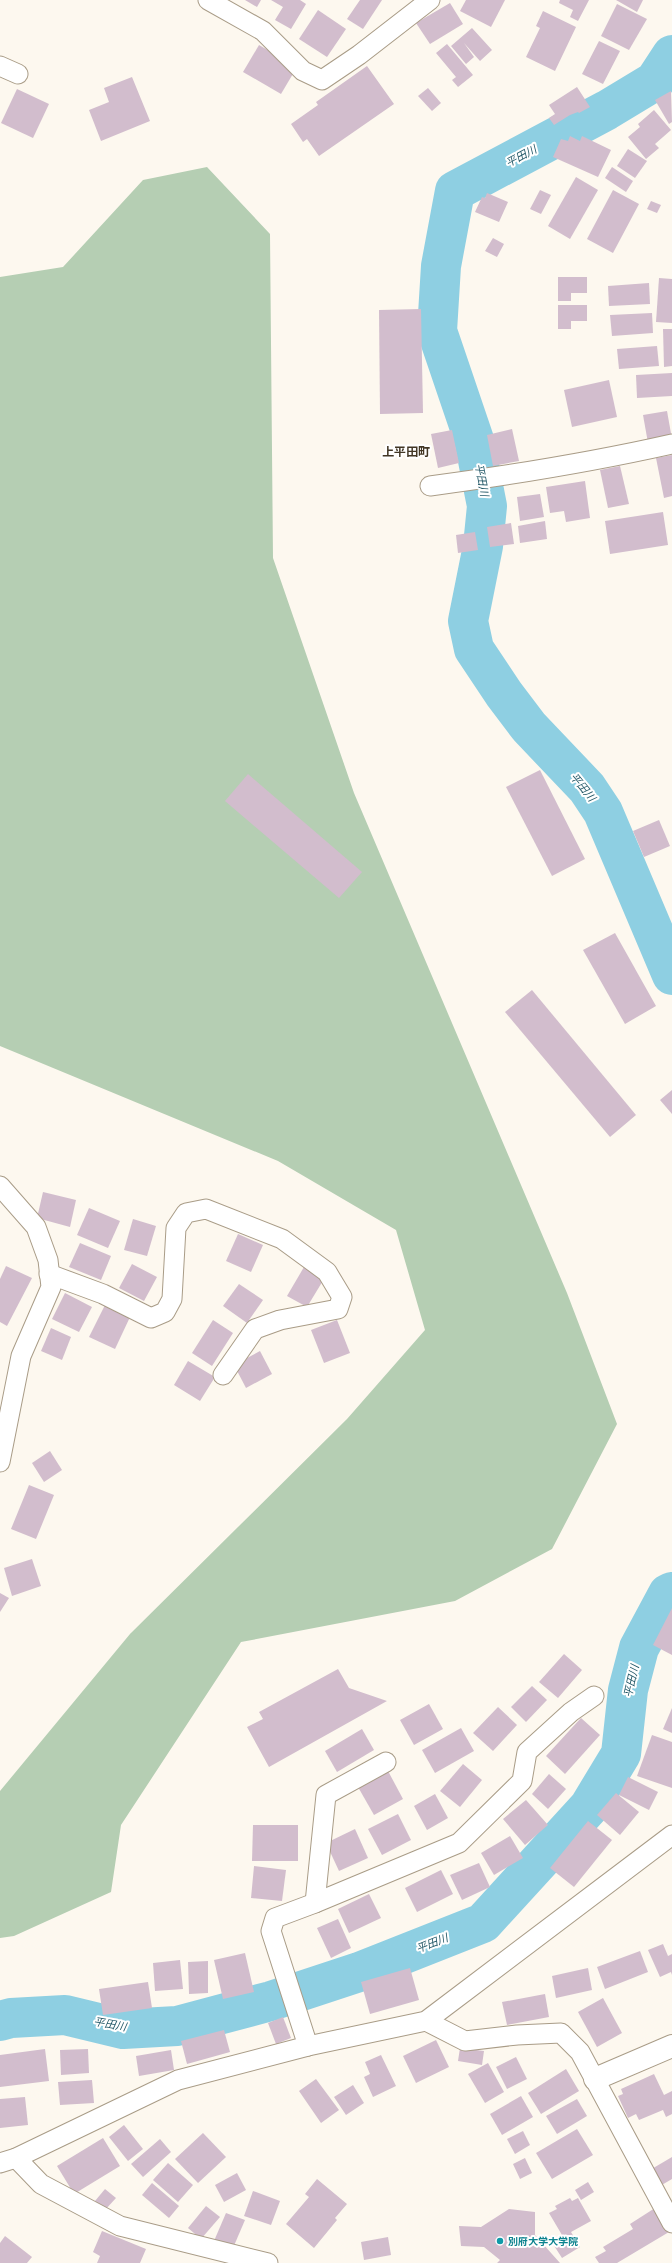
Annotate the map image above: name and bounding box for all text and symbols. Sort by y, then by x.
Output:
water label: 平田川 [504,142,540,170]
district label: 上平田町 [382,445,430,459]
water label: 平田川 [472,463,491,499]
water label: 平田川 [567,770,599,805]
water label: 平田川 [621,1663,642,1699]
water label: 平田川 [414,1931,451,1955]
water label: 平田川 [93,2015,128,2034]
marker: 別府大学大学院 [495,2236,505,2246]
place label: 別府大学大学院 [508,2236,578,2247]

